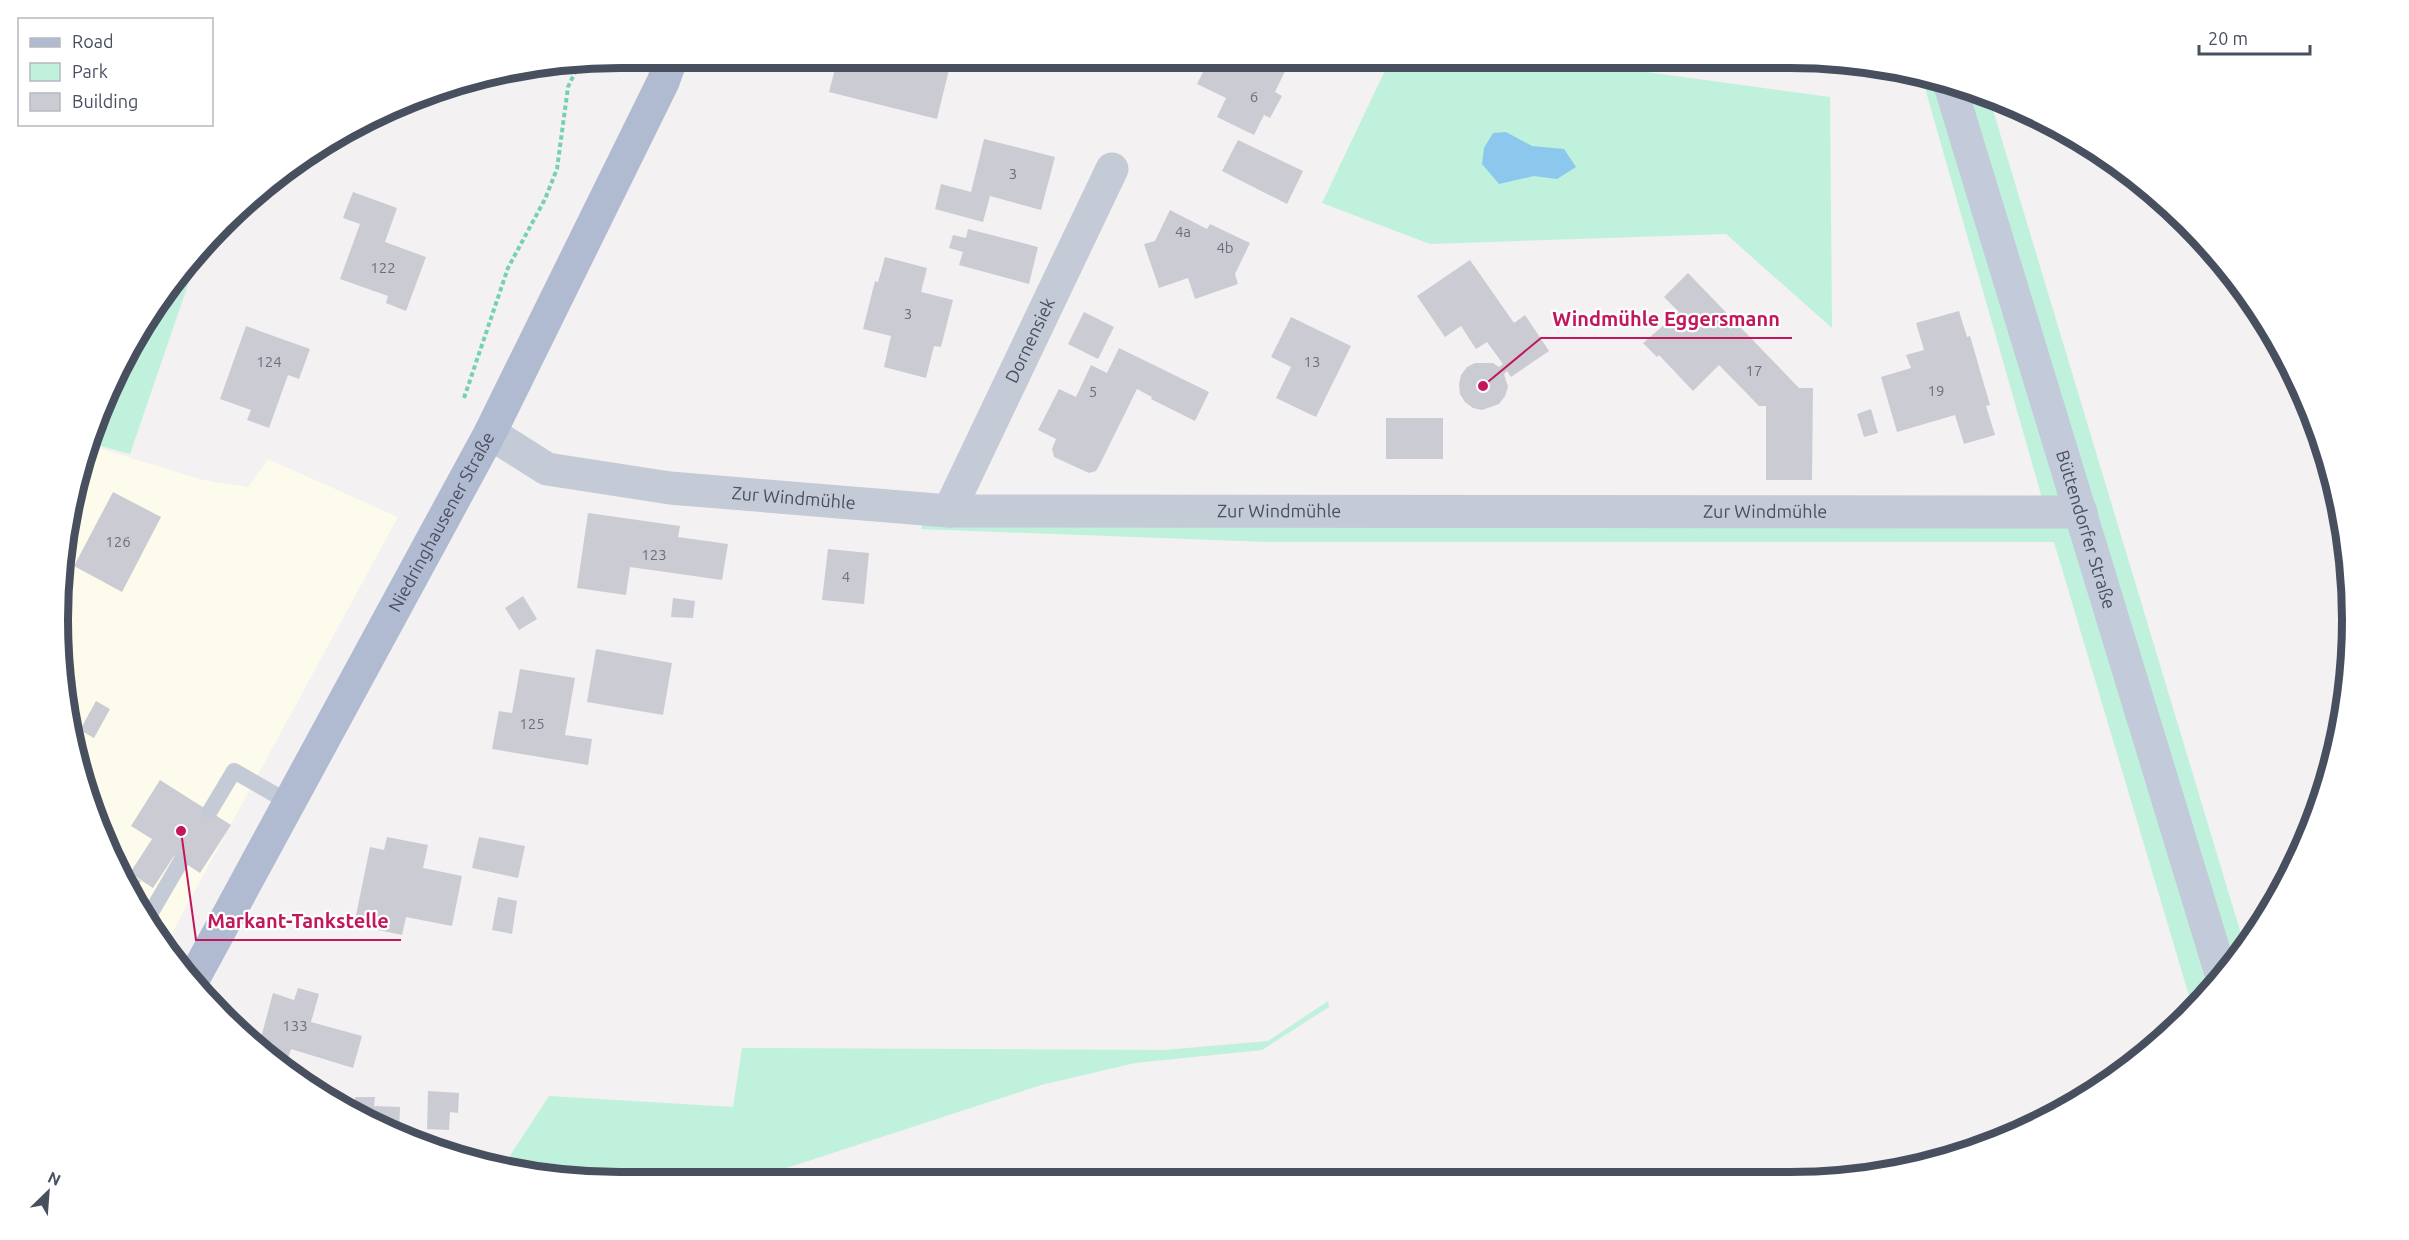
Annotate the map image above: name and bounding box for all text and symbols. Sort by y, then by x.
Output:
legend [18,18,213,126]
scale bar [2199,18,2310,56]
text: 20 m [2208,28,2248,48]
text: Road [72,31,114,51]
text: Park [72,61,108,81]
house number: 6 [1250,88,1258,105]
text: Building [72,91,138,111]
house number: 3 [1009,165,1017,182]
house number: 4a [1175,223,1191,240]
house number: 4b [1216,239,1234,256]
house number: 122 [370,259,396,276]
street label: Dornensiek [1001,294,1058,386]
callout: Windmühle Eggersmann [1541,300,1792,338]
house number: 3 [904,305,912,322]
text: Windmühle Eggersmann [1552,307,1780,330]
house number: 124 [256,353,282,370]
house number: 13 [1304,353,1320,370]
house number: 17 [1746,362,1762,379]
house number: 19 [1928,382,1944,399]
house number: 5 [1089,383,1097,400]
street label: Niedringhausener Straße [384,428,498,615]
street label: Büttendorfer Straße [2053,447,2120,611]
street label: Zur Windmühle [731,482,857,512]
street label: Zur Windmühle [1217,500,1341,520]
street label: Zur Windmühle [1703,501,1827,521]
house number: 126 [105,533,131,550]
house number: 123 [641,546,667,563]
house number: 4 [842,568,850,585]
house number: 125 [519,715,545,732]
callout: Markant-Tankstelle [196,902,401,940]
text: Markant-Tankstelle [207,909,389,932]
house number: 133 [282,1017,308,1034]
north arrow [18,1162,78,1222]
text: N [45,1168,64,1189]

